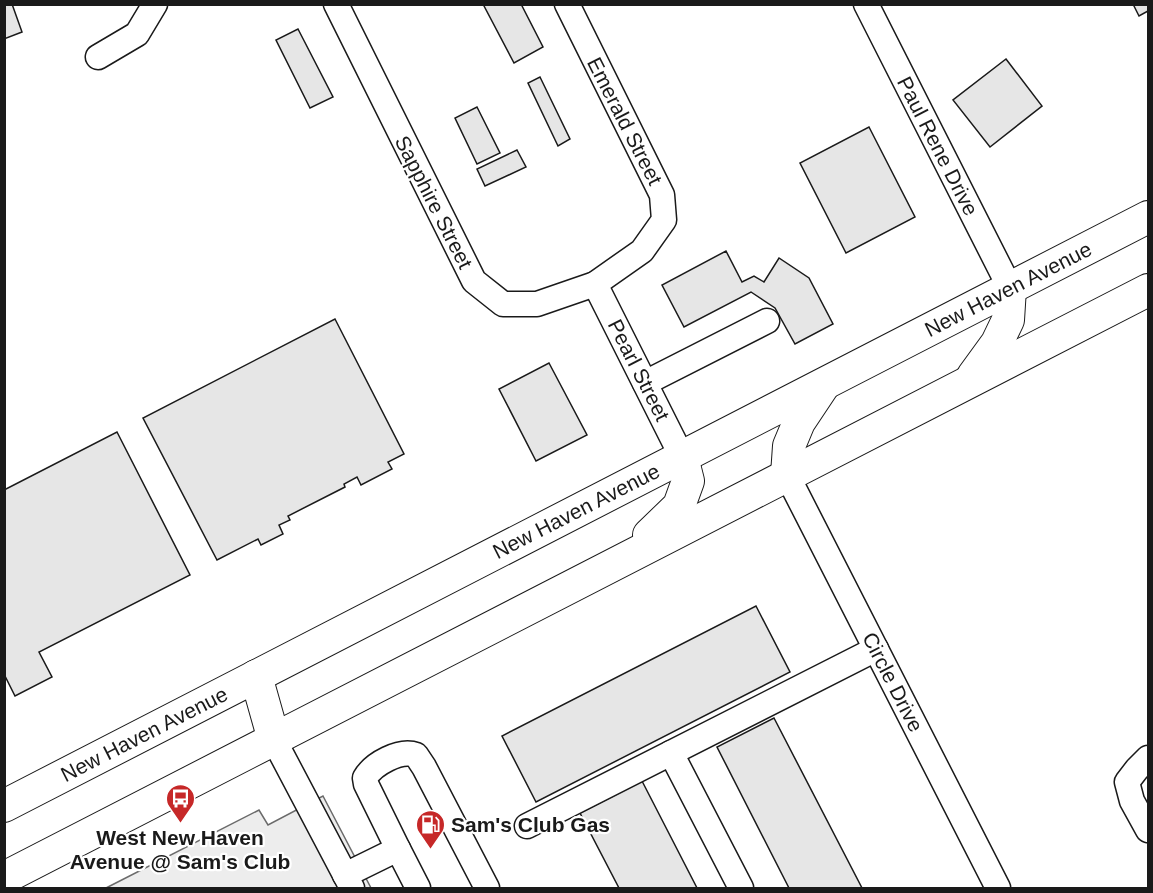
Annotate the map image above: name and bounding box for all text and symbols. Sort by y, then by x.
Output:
street label: Emerald Street [583,53,667,189]
street label: Paul Rene Drive [893,73,983,219]
street label: Sapphire Street [391,132,477,272]
street label: New Haven Avenue [921,237,1095,341]
street label: Pearl Street [604,315,674,425]
street label: New Haven Avenue [489,459,663,563]
street label: Circle Drive [858,628,928,736]
street label: New Haven Avenue [57,682,231,786]
bus stop icon: West New Haven Avenue @ Sam's Club [164,782,196,824]
fuel station icon: Sam's Club Gas [414,808,446,850]
place label: Sam's Club Gas [451,813,610,836]
place label: West New Haven Avenue @ Sam's Club [70,826,290,873]

